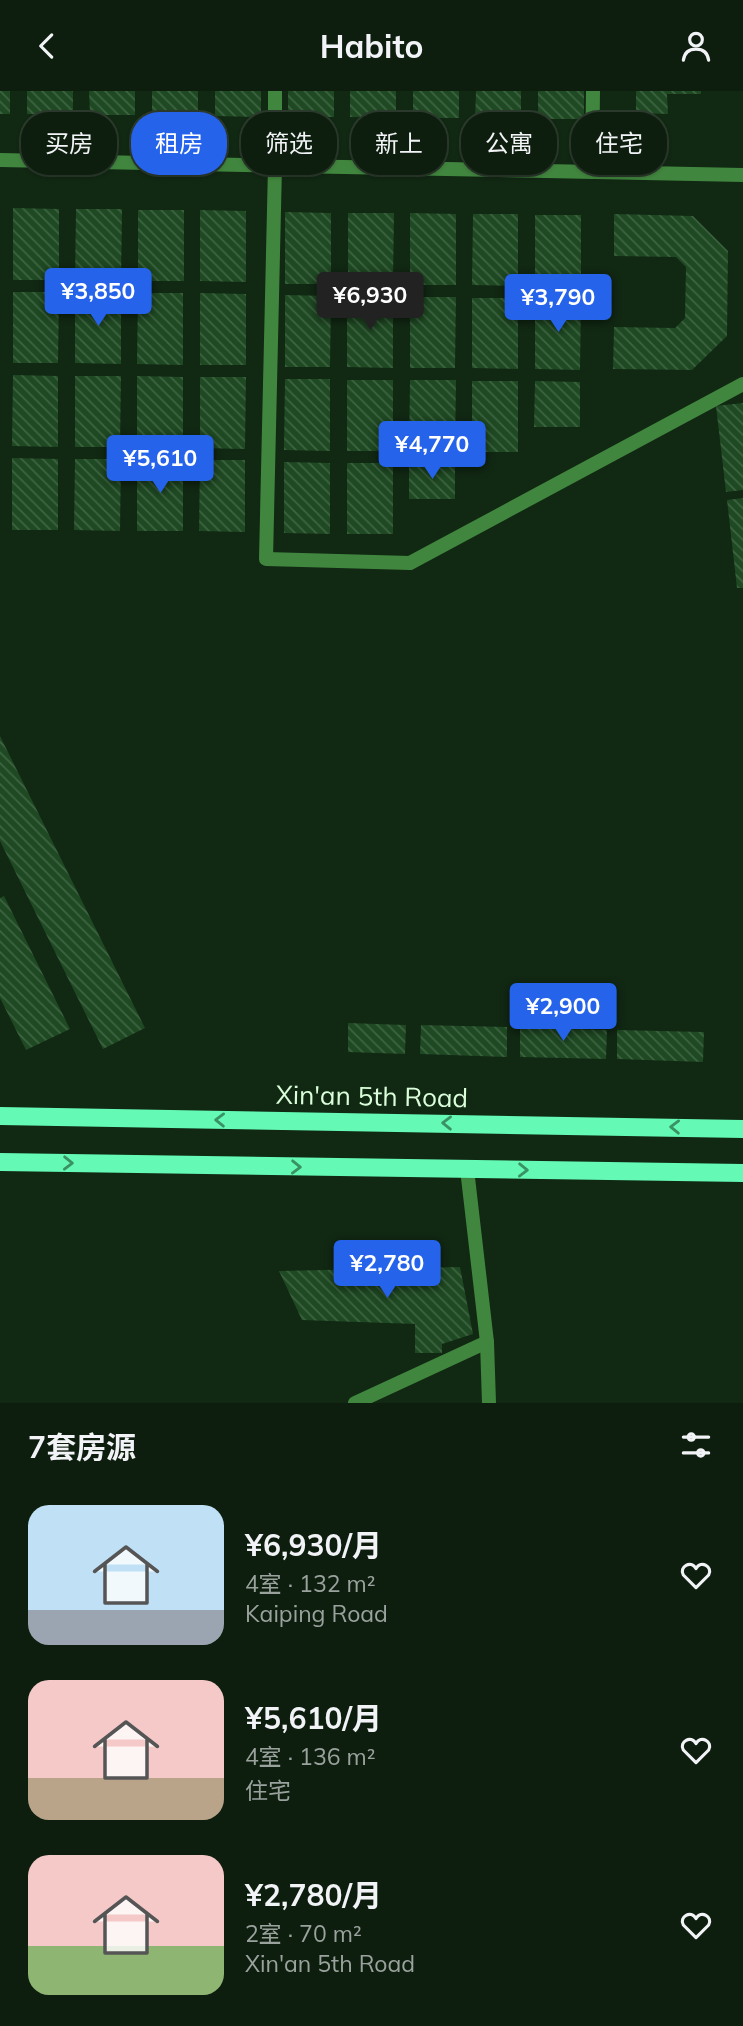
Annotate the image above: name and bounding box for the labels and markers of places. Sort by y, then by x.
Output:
pin: ¥3,850 [41,268,155,328]
pin: ¥6,930 [313,273,427,332]
pin: ¥3,790 [501,275,615,334]
pin: ¥4,770 [375,421,489,481]
pin: ¥5,610 [103,435,217,495]
pin: ¥2,900 [506,983,620,1043]
pin: ¥2,780 [330,1241,444,1300]

